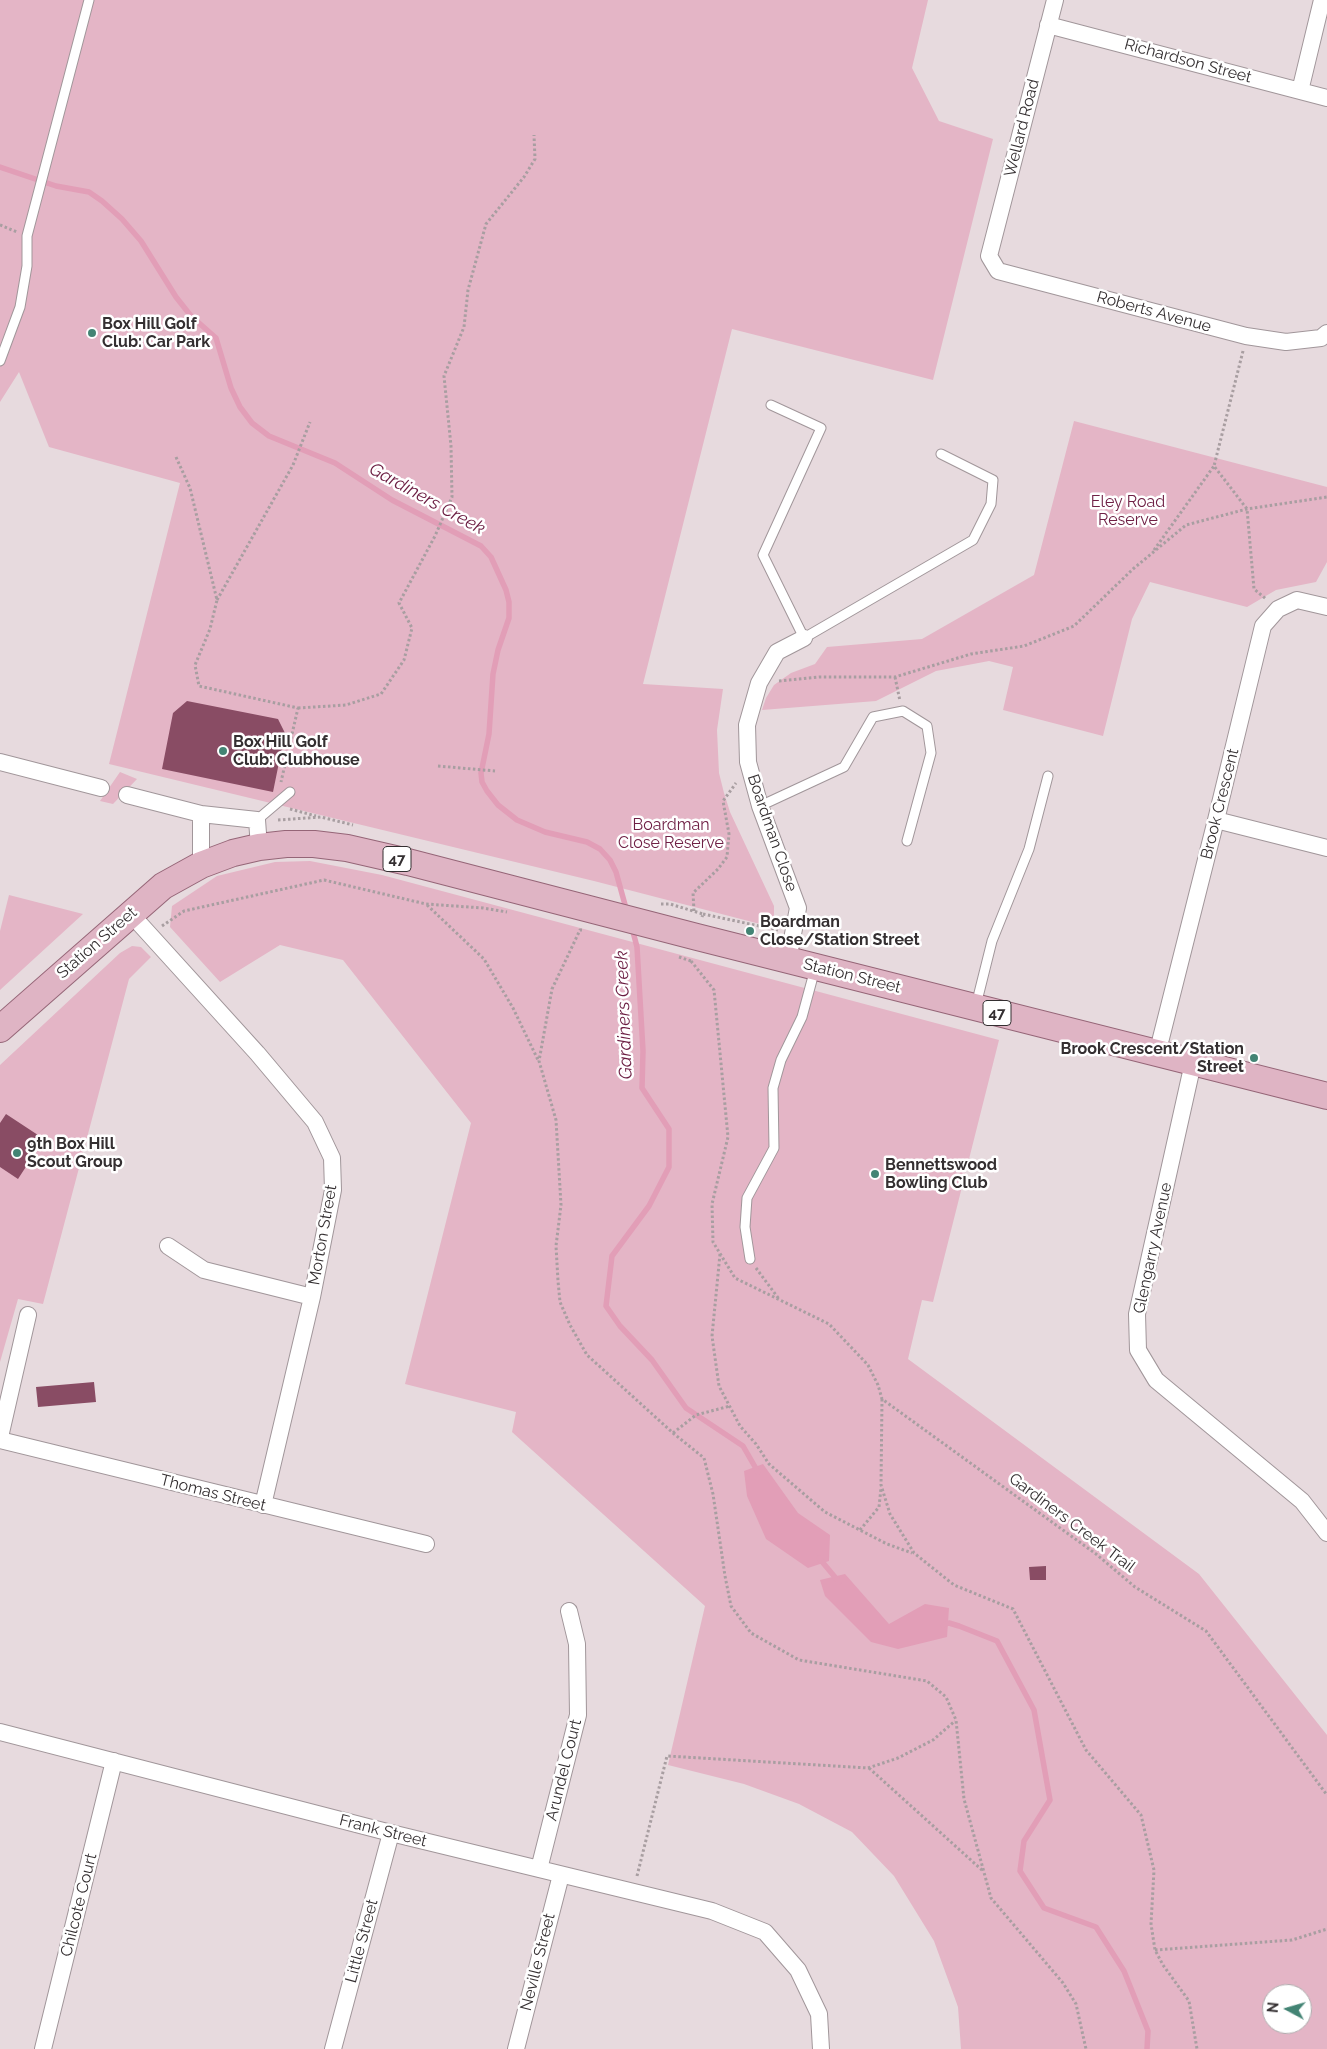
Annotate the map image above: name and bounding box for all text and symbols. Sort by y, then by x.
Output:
street label: Richardson Street [1122,35,1254,87]
street label: Wellard Road [1001,77,1043,179]
street label: Roberts Avenue [1095,287,1213,337]
place label: Box Hill Golf Club: Car Park [102,314,210,352]
marker: Box Hill Golf Club: Car Park [86,327,98,339]
water label: Gardiners Creek [365,458,489,540]
park label: Eley Road Reserve [1091,492,1165,530]
place label: Box Hill Golf Club: Clubhouse [233,732,360,770]
marker: Box Hill Golf Club: Clubhouse [217,745,229,757]
street label: Brook Crescent [1197,746,1243,862]
street label: Boardman Close [743,772,801,894]
park label: Boardman Close Reserve [618,815,724,853]
road number: 47 [383,846,411,872]
street label: Station Street [53,903,141,983]
place label: Boardman Close/Station Street [760,912,920,950]
marker: Boardman Close/Station Street [744,925,756,937]
water label: Gardiners Creek [611,950,637,1080]
street label: Station Street [801,955,903,997]
road number: 47 [983,1000,1011,1026]
place label: Brook Crescent/Station Street [1061,1039,1244,1077]
marker: Brook Crescent/Station Street [1248,1052,1260,1064]
place label: 9th Box Hill Scout Group [27,1134,123,1172]
marker: 9th Box Hill Scout Group [11,1147,23,1159]
place label: Bennettswood Bowling Club [885,1155,997,1193]
marker: Bennettswood Bowling Club [869,1168,881,1180]
street label: Glengarry Avenue [1130,1181,1176,1315]
street label: Morton Street [305,1183,341,1287]
street label: Gardiners Creek Trail [1005,1469,1139,1577]
street label: Thomas Street [158,1471,268,1515]
street label: Arundel Court [542,1717,586,1823]
street label: Frank Street [337,1811,429,1851]
street label: Chilcote Court [57,1851,101,1959]
street label: Little Street [342,1897,382,1985]
street label: Neville Street [517,1911,559,2013]
north arrow [1262,1984,1312,2034]
text: N [1265,2001,1282,2014]

